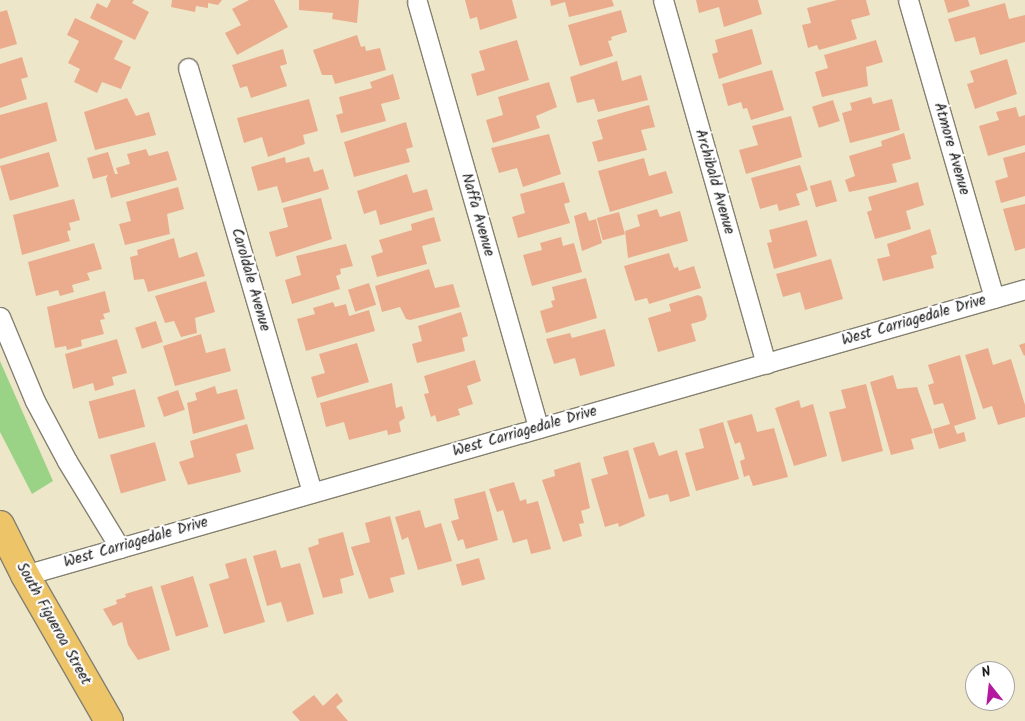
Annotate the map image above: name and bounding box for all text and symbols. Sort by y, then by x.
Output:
street label: Atmore Avenue [929,101,973,197]
street label: Archibald Avenue [690,127,738,237]
street label: Naffa Avenue [457,171,497,259]
street label: Caroldale Avenue [227,226,273,334]
street label: West Carriagedale Drive [840,292,988,350]
street label: West Carriagedale Drive [451,403,599,461]
street label: West Carriagedale Drive [62,514,210,572]
street label: South Figueroa Street [12,560,94,688]
north arrow [965,661,1015,711]
text: N [979,661,993,684]

